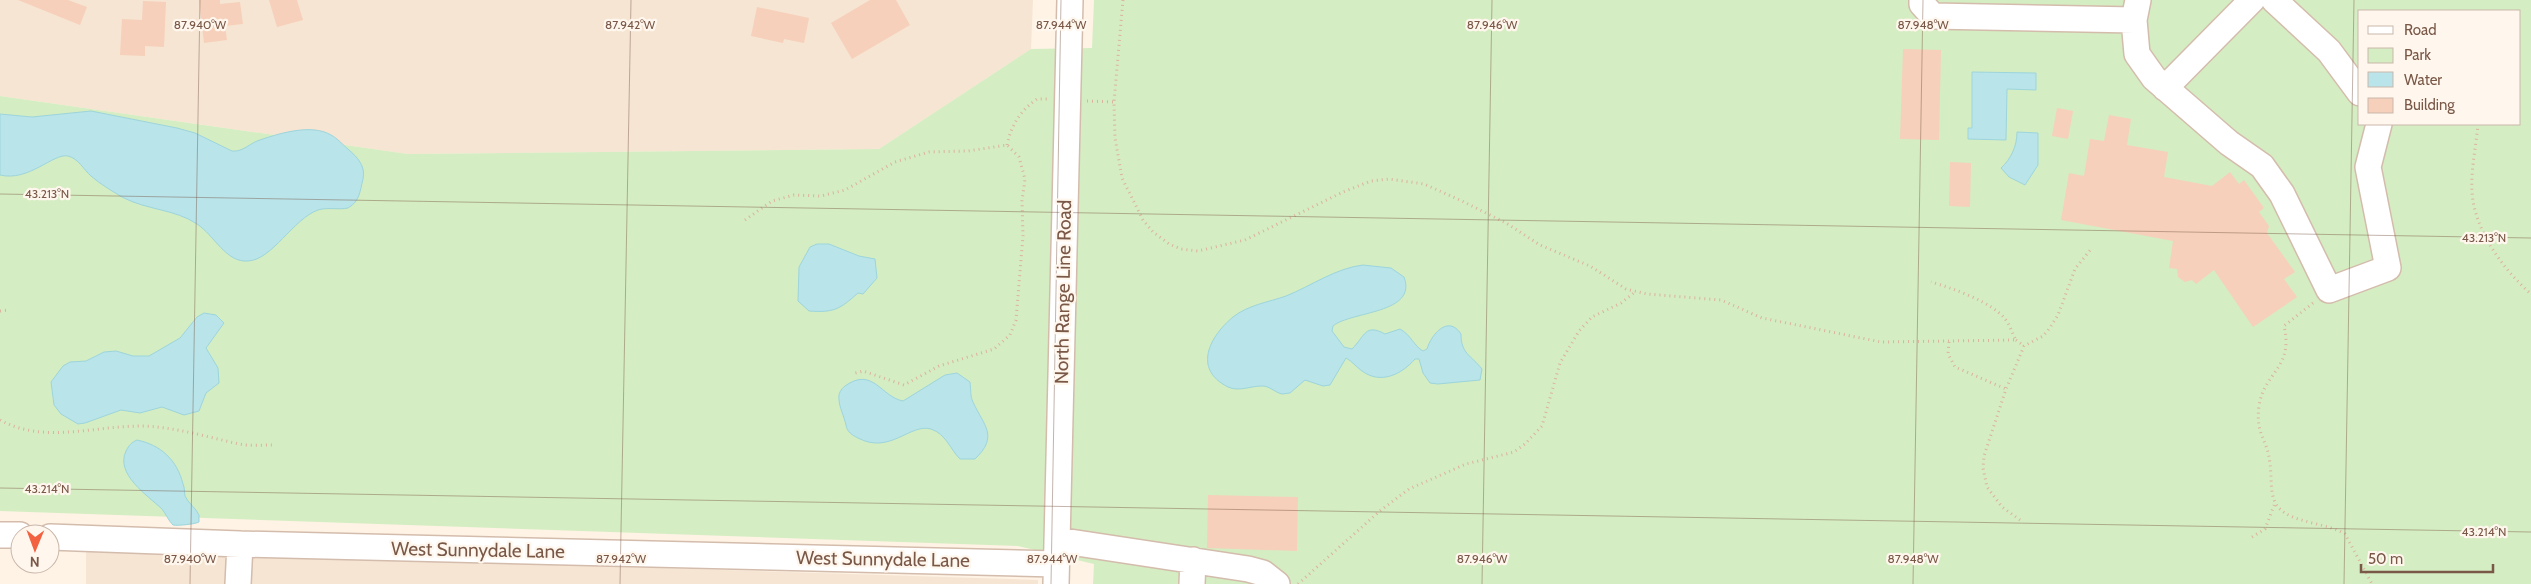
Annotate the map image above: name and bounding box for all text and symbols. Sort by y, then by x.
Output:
legend [2358,10,2521,125]
text: 87.940°W [174,17,227,32]
text: 87.942°W [605,17,656,32]
text: 87.944°W [1036,17,1087,32]
text: 87.946°W [1467,17,1518,32]
text: 87.948°W [1897,17,1949,32]
text: Road [2404,21,2437,39]
text: Park [2404,46,2431,64]
text: Water [2404,71,2442,89]
text: Building [2404,96,2455,114]
text: 43.213°N [25,186,69,201]
street label: North Range Line Road [1050,200,1076,384]
text: 43.213°N [2462,230,2506,245]
text: 43.214°N [25,481,69,496]
north arrow [10,524,60,574]
text: 43.214°N [2462,524,2506,539]
street label: West Sunnydale Lane [391,537,565,563]
scale bar [2361,542,2494,574]
street label: West Sunnydale Lane [796,546,970,572]
text: 50 m [2368,550,2403,568]
text: 87.940°W [164,551,217,566]
text: 87.942°W [596,551,647,566]
text: 87.944°W [1027,551,1078,566]
text: 87.946°W [1457,551,1508,566]
text: 87.948°W [1887,551,1939,566]
text: N [30,553,40,571]

